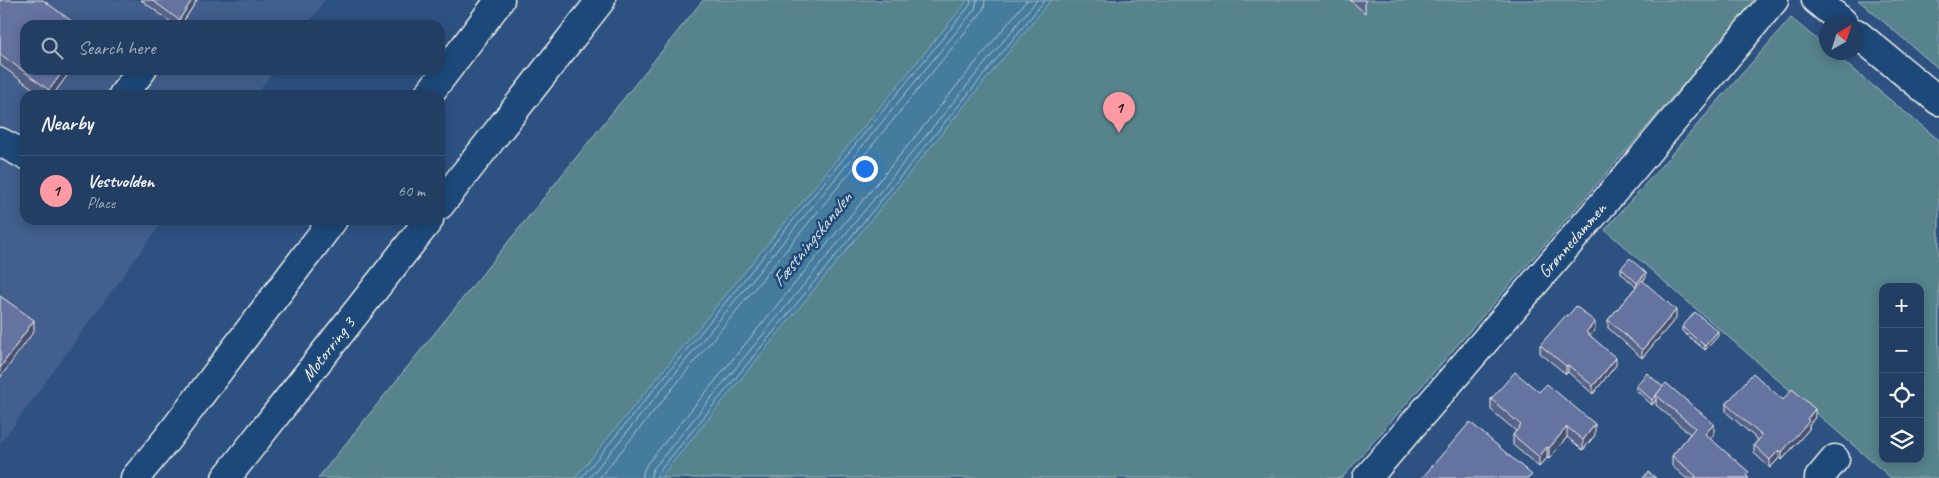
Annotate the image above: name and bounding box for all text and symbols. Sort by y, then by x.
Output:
north arrow [1819,15,1864,60]
search box [20,20,445,75]
icon: search [38,34,66,62]
text: Search here [78,36,155,60]
pin: 1 [1103,92,1135,133]
text: Nearby [40,110,93,136]
your location [852,156,878,182]
text: Vestvolden [87,169,154,193]
text: 1 [52,181,60,201]
text: 60 m [398,181,425,201]
water label: Fæstningskanalen [766,186,858,292]
text: Place [87,193,115,213]
street label: Grønnedammen [1533,197,1611,282]
map controls [1879,283,1924,463]
button: + [1879,283,1924,328]
street label: Motorring 3 [296,311,361,385]
button: − [1879,328,1924,373]
button: locate [1879,373,1924,418]
button: layers [1879,418,1924,463]

